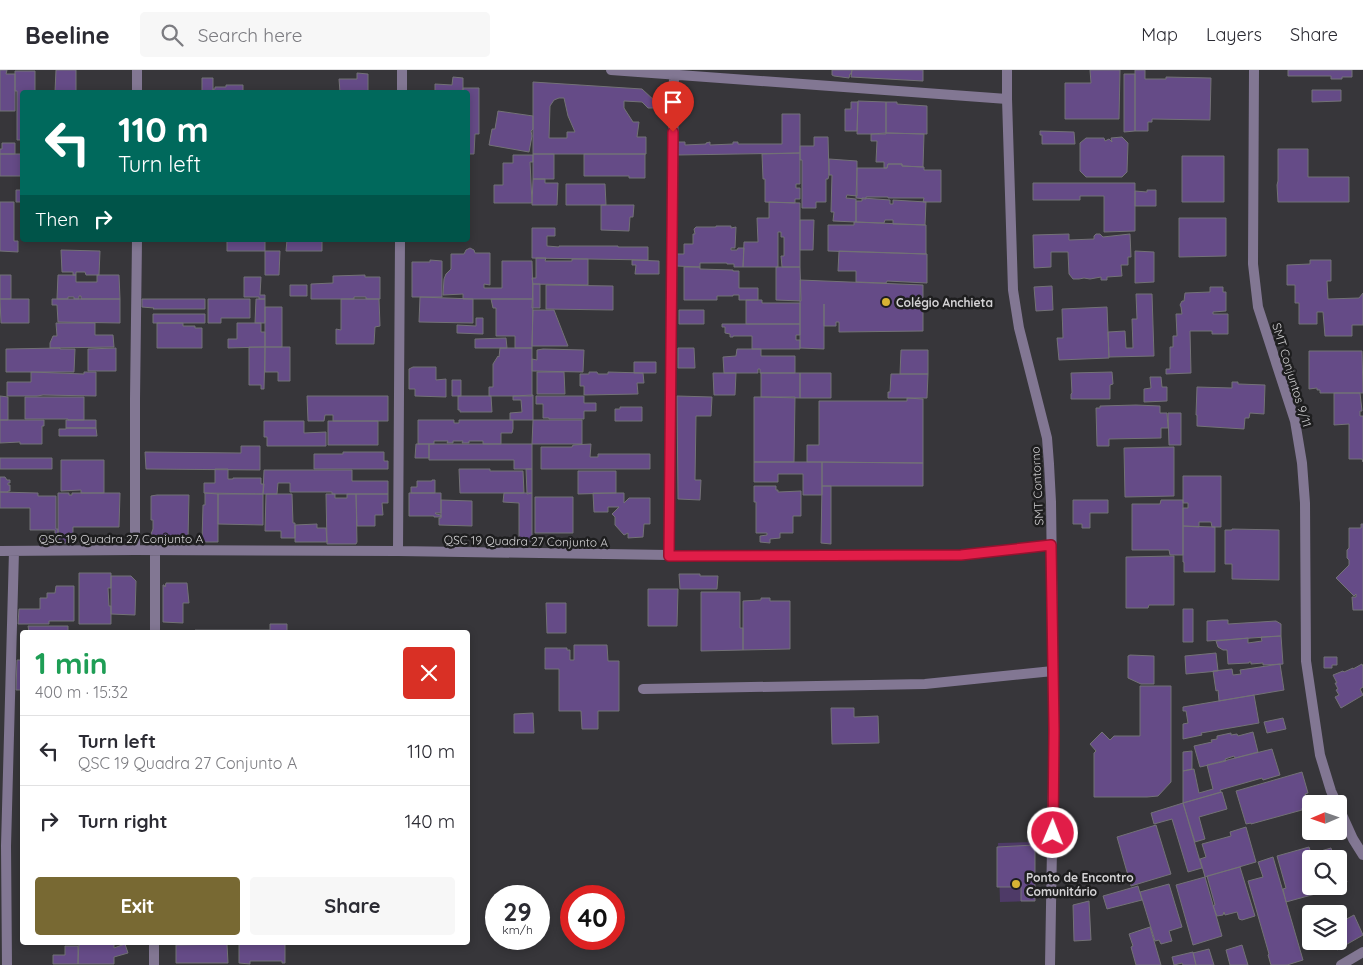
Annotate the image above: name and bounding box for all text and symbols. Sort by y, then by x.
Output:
search box [140,12,490,57]
text: Beeline [25,20,110,50]
icon: search [158,21,186,49]
text: Search here [198,23,303,47]
text: Map [1141,23,1178,46]
text: Layers [1206,23,1262,46]
text: Share [1290,23,1338,46]
pin [652,81,694,132]
icon: arrive [659,88,687,116]
text: 110 m [118,107,209,151]
icon: left [35,110,100,175]
text: Turn left [118,150,201,178]
icon: right [89,205,117,233]
text: Then [35,207,79,231]
place label: Colégio Anchieta [896,295,993,310]
marker: Colégio Anchieta [880,296,892,308]
street label: SMT Conjuntos 9/11 [1269,321,1315,429]
street label: SMT Contorno [1027,446,1047,526]
street label: QSC 19 Quadra 27 Conjunto A [39,531,203,546]
street label: QSC 19 Quadra 27 Conjunto A [444,532,609,550]
text: 1 min [35,644,108,682]
button: close [403,647,455,699]
text: 400 m · 15:32 [35,682,128,702]
text: Turn left [78,729,156,753]
icon: left [35,737,63,765]
text: 110 m [407,739,455,763]
text: QSC 19 Quadra 27 Conjunto A [78,753,297,773]
north arrow [1302,795,1348,840]
map controls [1302,795,1347,950]
position arrow [1026,806,1078,858]
icon: right [35,807,63,835]
text: Turn right [78,809,167,833]
text: 140 m [404,809,455,833]
button: search [1302,850,1347,895]
place label: Ponto de Encontro Comunitário [1026,870,1134,899]
button: Exit [35,877,240,935]
button: Share [250,877,455,935]
marker: Ponto de Encontro Comunitário [1010,878,1022,890]
speed limit sign: 40 [560,885,625,950]
text: 29 [503,896,532,927]
button: layers [1302,905,1347,950]
text: km/h [502,922,533,937]

